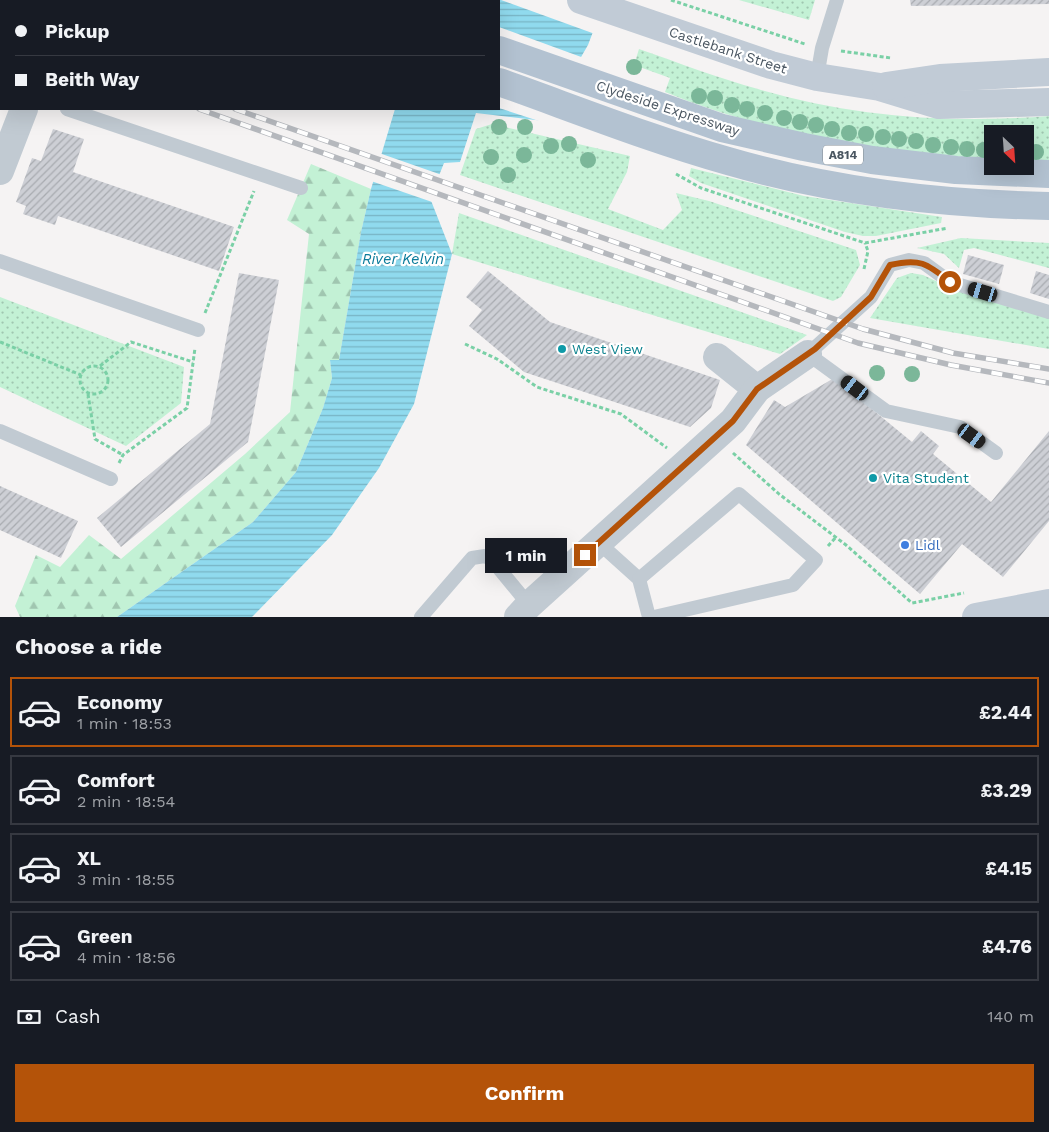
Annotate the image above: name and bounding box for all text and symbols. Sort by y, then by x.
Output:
text: Pickup [45,20,109,43]
street label: Castlebank Street [667,23,789,77]
text: Beith Way [45,68,139,91]
street label: Clydeside Expressway [594,77,742,139]
north arrow [984,125,1034,175]
map controls [984,125,1034,175]
road number: A814 [823,146,863,164]
water label: River Kelvin [362,250,444,268]
route start [939,271,961,293]
car [966,280,999,304]
place label: West View [572,341,643,357]
marker: West View [556,343,568,355]
car [838,373,871,403]
car [955,421,988,451]
place label: Vita Student [883,470,969,486]
marker: Vita Student [867,472,879,484]
place label: Lidl [915,537,941,553]
callout: 1 min [485,538,568,572]
marker: Lidl [899,539,911,551]
route end [574,544,596,566]
text: 1 min [505,546,547,565]
text: Choose a ride [15,634,162,659]
icon: car [17,690,62,735]
text: Economy [77,691,162,714]
text: £2.44 [979,701,1032,724]
text: 1 min · 18:53 [77,714,172,733]
icon: car [17,768,62,813]
text: Comfort [77,769,155,792]
text: £3.29 [980,779,1032,802]
text: 2 min · 18:54 [77,792,175,811]
icon: car [17,846,62,891]
text: XL [77,847,101,870]
text: £4.15 [985,857,1032,880]
text: 3 min · 18:55 [77,870,175,889]
icon: car [17,924,62,969]
text: Green [77,925,133,948]
text: £4.76 [982,935,1032,958]
text: 4 min · 18:56 [77,948,176,967]
icon: cash [15,1003,43,1031]
text: Cash [55,1005,101,1028]
text: 140 m [987,1007,1034,1026]
button: Confirm [15,1064,1034,1122]

